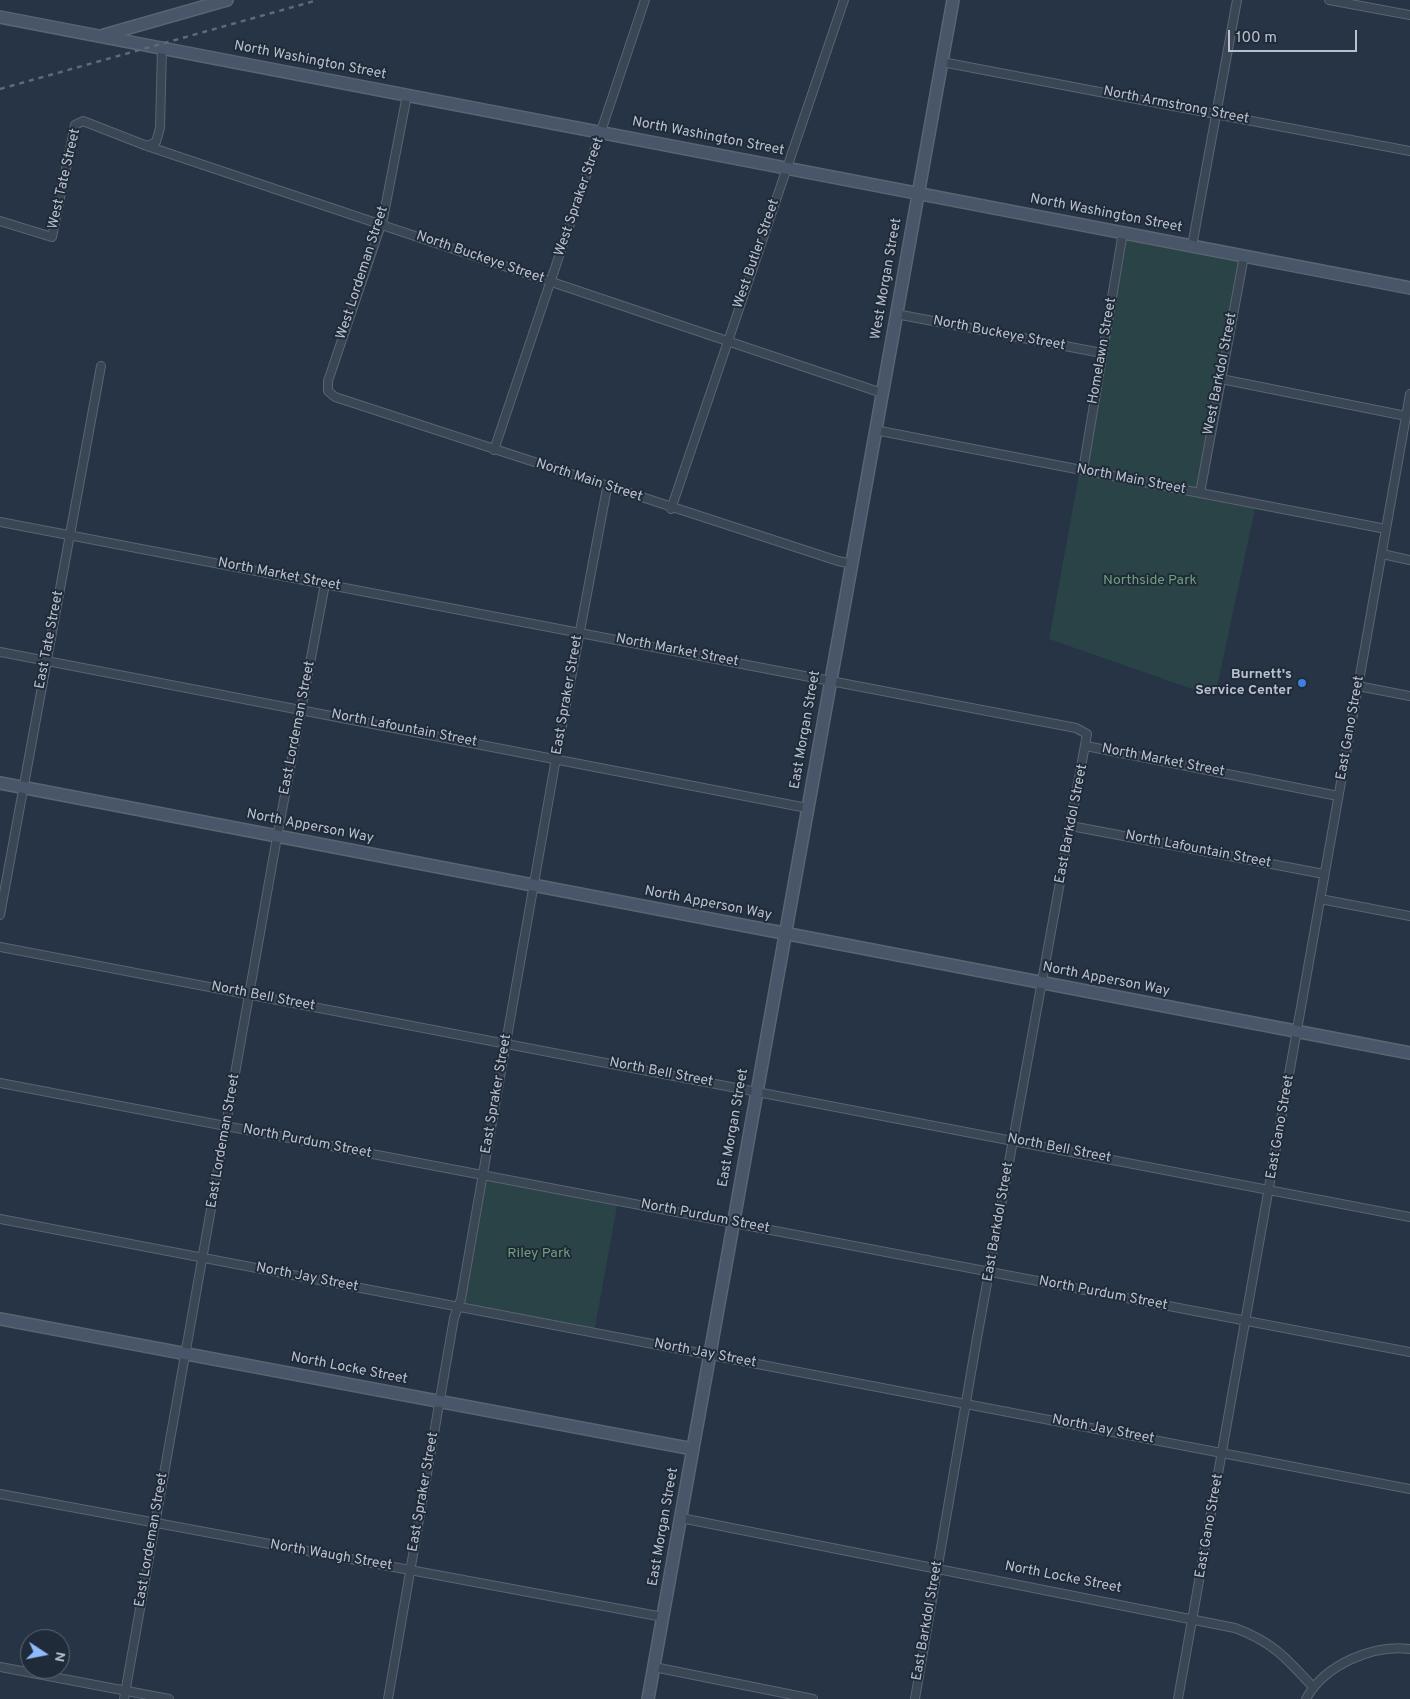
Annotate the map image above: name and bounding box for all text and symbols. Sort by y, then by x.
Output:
scale bar [1230,20,1359,52]
text: 100 m [1236,29,1277,48]
street label: North Washington Street [232,38,388,84]
street label: North Armstrong Street [1102,84,1250,128]
street label: North Washington Street [630,114,786,160]
street label: West Tate Street [45,127,85,231]
street label: West Spraker Street [552,135,608,259]
street label: North Washington Street [1028,191,1184,237]
street label: West Butler Street [730,197,784,311]
street label: West Lordeman Street [333,204,393,342]
street label: West Morgan Street [868,217,906,341]
street label: North Buckeye Street [414,228,546,288]
street label: Homelawn Street [1085,296,1121,406]
street label: West Barkdol Street [1201,311,1241,437]
street label: North Buckeye Street [931,313,1067,355]
street label: North Main Street [534,456,644,506]
street label: North Main Street [1075,461,1187,499]
street label: North Market Street [216,555,342,595]
park label: Northside Park [1103,573,1197,589]
street label: East Tate Street [32,590,68,690]
street label: North Market Street [614,631,740,671]
street label: East Spraker Street [549,634,587,756]
street label: East Lordeman Street [277,660,319,796]
place label: Burnett's Service Center [1195,667,1292,700]
street label: East Morgan Street [787,669,825,791]
street label: East Gano Street [1334,675,1368,781]
marker: Burnett's Service Center [1296,677,1308,689]
street label: North Lafountain Street [330,707,478,751]
street label: North Market Street [1100,741,1226,781]
street label: East Barkdol Street [1052,763,1092,885]
street label: North Apperson Way [245,806,375,848]
street label: North Lafountain Street [1124,828,1272,872]
street label: North Apperson Way [643,883,773,925]
street label: North Apperson Way [1041,959,1171,1001]
street label: North Bell Street [210,979,316,1015]
street label: East Spraker Street [478,1033,516,1155]
street label: North Bell Street [608,1055,714,1091]
street label: East Morgan Street [715,1067,753,1189]
street label: East Lordeman Street [204,1073,244,1209]
street label: East Gano Street [1264,1074,1298,1180]
street label: North Purdum Street [241,1121,373,1163]
street label: North Bell Street [1006,1131,1112,1167]
street label: East Barkdol Street [980,1161,1018,1283]
street label: North Purdum Street [639,1196,771,1238]
park label: Riley Park [507,1246,571,1262]
street label: North Jay Street [254,1260,360,1296]
street label: North Purdum Street [1037,1273,1169,1315]
street label: North Jay Street [652,1336,758,1372]
street label: North Locke Street [289,1349,409,1389]
street label: North Jay Street [1050,1412,1156,1448]
street label: East Spraker Street [405,1431,443,1553]
street label: East Morgan Street [645,1466,683,1588]
street label: East Lordeman Street [132,1472,172,1608]
street label: East Gano Street [1193,1473,1227,1579]
street label: North Waugh Street [269,1537,393,1575]
street label: North Locke Street [1003,1558,1123,1598]
street label: East Barkdol Street [909,1560,947,1682]
north arrow [20,1629,70,1679]
text: N [50,1650,69,1663]

